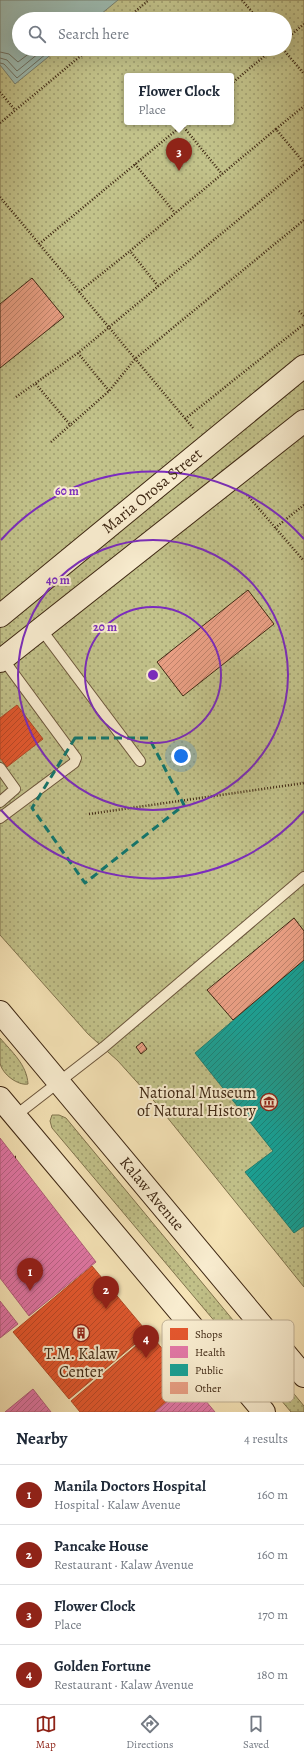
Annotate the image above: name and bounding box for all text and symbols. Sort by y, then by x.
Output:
search box [12,12,292,56]
icon: search [26,23,48,45]
text: Search here [58,24,129,44]
popup [124,73,234,125]
text: Flower Clock [138,81,220,101]
text: Place [138,101,166,118]
pin: 3 [166,138,192,171]
street label: Maria Orosa Street [97,443,207,539]
text: 60 m [55,483,79,499]
text: 40 m [46,572,70,588]
text: 20 m [93,619,117,635]
centre of rings [146,668,160,682]
your location [171,746,191,766]
place label: National Museum of Natural History [137,1082,257,1122]
museum icon: National Museum of Natural History [259,1092,279,1112]
street label: Kalaw Avenue [114,1152,189,1236]
pin: 1 [17,1258,43,1291]
pin: 2 [93,1276,119,1309]
legend [162,1320,294,1402]
building icon: T.M. Kalaw Center [71,1323,91,1343]
pin: 4 [133,1325,159,1358]
text: Shops [195,1327,222,1342]
place label: T.M. Kalaw Center [44,1343,118,1383]
text: Health [195,1345,225,1360]
text: Public [195,1363,223,1378]
text: Other [195,1381,221,1396]
text: Nearby [16,1427,67,1450]
text: 4 results [244,1430,288,1447]
text: Manila Doctors Hospital [54,1476,206,1496]
text: 1 [27,1486,31,1503]
text: 160 m [257,1486,288,1503]
text: Hospital · Kalaw Avenue [54,1496,181,1513]
text: Pancake House [54,1536,149,1556]
text: 2 [26,1546,32,1563]
text: 160 m [257,1546,288,1563]
text: Restaurant · Kalaw Avenue [54,1556,194,1573]
text: Flower Clock [54,1596,135,1616]
text: 3 [26,1606,32,1623]
text: 170 m [258,1606,288,1623]
text: Place [54,1616,82,1633]
text: Golden Fortune [54,1656,151,1676]
text: 4 [26,1666,32,1683]
text: 180 m [257,1666,288,1683]
text: Restaurant · Kalaw Avenue [54,1676,194,1693]
tab: Map [35,1713,57,1752]
tab: Directions [126,1713,174,1752]
tab: Saved [243,1713,269,1752]

